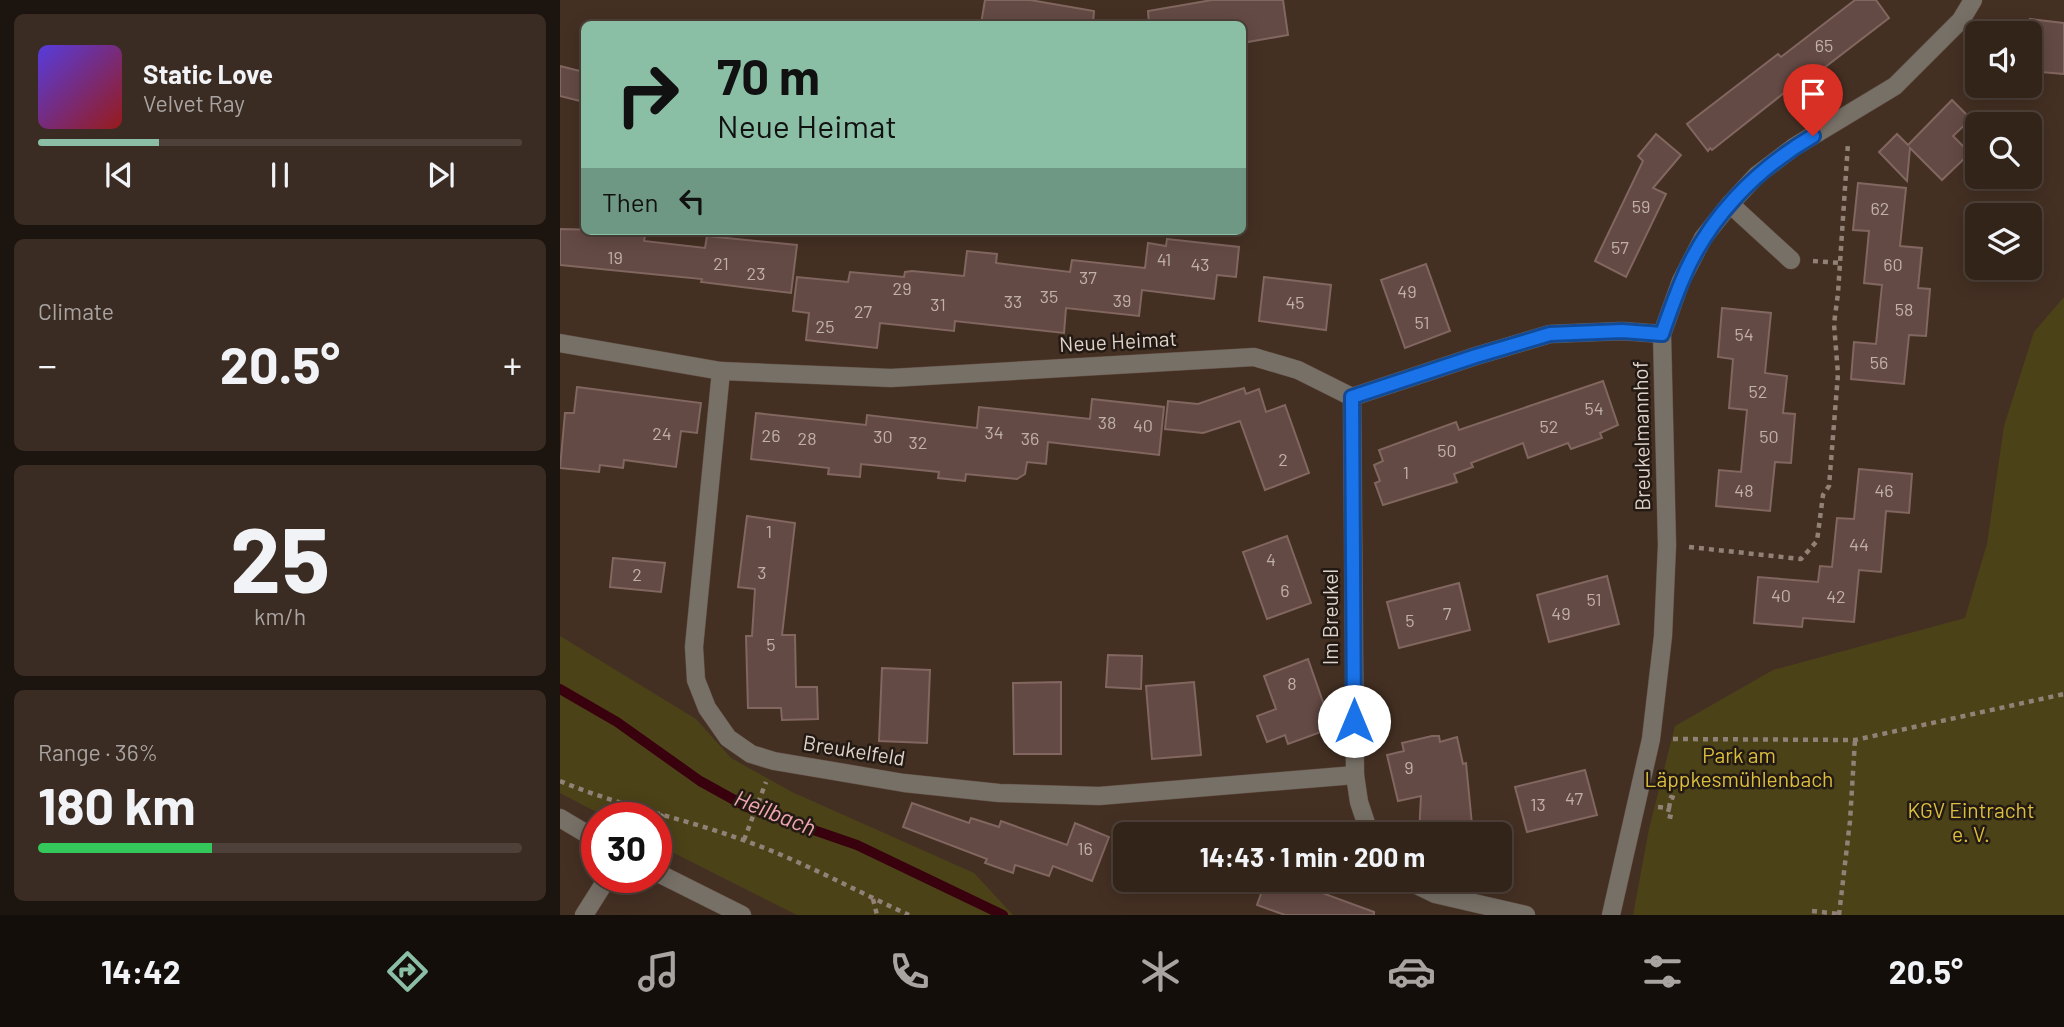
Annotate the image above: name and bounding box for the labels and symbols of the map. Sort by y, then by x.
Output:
house number: 65 [1815,34,1833,56]
pin [1783,64,1843,136]
house number: 59 [1632,195,1650,217]
house number: 62 [1871,197,1889,219]
house number: 57 [1611,236,1629,258]
house number: 19 [607,246,623,268]
house number: 41 [1157,248,1171,270]
house number: 21 [713,252,729,274]
house number: 43 [1190,253,1210,275]
house number: 60 [1883,253,1903,275]
house number: 23 [747,262,765,284]
house number: 37 [1079,266,1097,288]
house number: 29 [892,277,912,299]
house number: 49 [1397,280,1417,302]
house number: 35 [1040,285,1058,307]
house number: 39 [1113,289,1131,311]
house number: 33 [1004,290,1022,312]
house number: 45 [1285,291,1305,313]
house number: 31 [930,293,946,315]
house number: 58 [1895,298,1913,320]
house number: 27 [854,300,873,322]
house number: 51 [1414,311,1430,333]
house number: 25 [816,315,834,337]
house number: 54 [1734,323,1754,345]
street label: Neue Heimat [1058,325,1177,356]
house number: 56 [1870,351,1888,373]
street label: Breukelmannhof [1627,361,1654,511]
house number: 52 [1749,380,1767,402]
house number: 54 [1584,397,1604,419]
house number: 38 [1098,411,1116,433]
house number: 40 [1133,414,1153,436]
house number: 52 [1540,415,1558,437]
house number: 34 [984,421,1004,443]
house number: 24 [652,422,672,444]
house number: 26 [762,424,780,446]
house number: 30 [873,425,893,447]
house number: 50 [1759,425,1779,447]
house number: 28 [797,427,817,449]
house number: 36 [1021,427,1039,449]
house number: 32 [909,431,927,453]
house number: 50 [1437,439,1457,461]
house number: 2 [1278,448,1288,470]
house number: 1 [1403,461,1409,483]
house number: 48 [1734,479,1754,501]
house number: 46 [1874,479,1894,501]
house number: 1 [766,520,772,542]
house number: 44 [1849,533,1869,555]
house number: 4 [1266,548,1276,570]
house number: 3 [757,561,767,583]
house number: 2 [632,563,642,585]
street label: Im Breukel [1317,569,1342,665]
house number: 6 [1280,579,1290,601]
house number: 40 [1771,584,1791,606]
house number: 42 [1826,585,1846,607]
house number: 51 [1586,588,1602,610]
house number: 7 [1443,602,1452,624]
house number: 49 [1551,602,1571,624]
house number: 5 [1405,609,1415,631]
house number: 5 [766,633,776,655]
house number: 8 [1287,672,1297,694]
position arrow [1317,684,1391,758]
street label: Breukelfeld [801,729,907,770]
park label: Park am Läppkesmühlenbach [1645,742,1833,791]
house number: 9 [1404,756,1414,778]
water label: Heilbach [731,783,820,841]
house number: 47 [1565,787,1583,809]
house number: 13 [1530,793,1546,815]
park label: KGV Eintracht e. V. [1907,797,2035,846]
speed limit sign: 30 [581,802,672,893]
house number: 16 [1077,837,1093,859]

